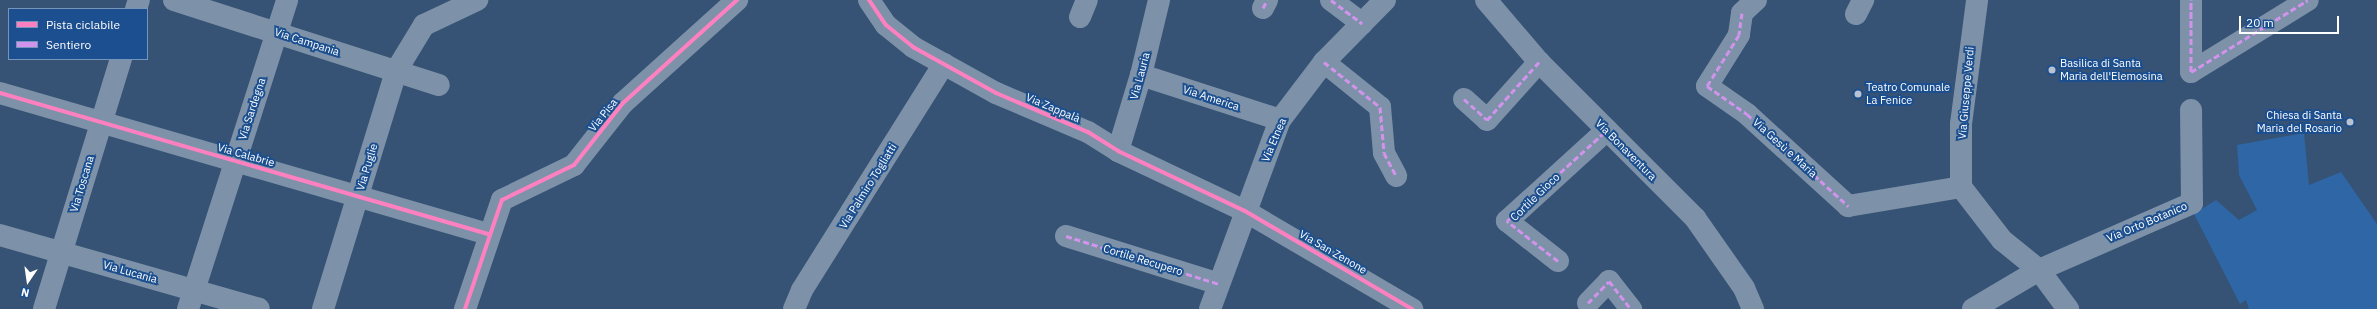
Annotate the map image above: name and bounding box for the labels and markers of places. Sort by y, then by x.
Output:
place label: Basilica di Santa Maria dell'Elemosina [2060,57,2163,83]
marker: Basilica di Santa Maria dell'Elemosina [2047,65,2057,75]
place label: Teatro Comunale La Fenice [1866,81,1950,107]
marker: Teatro Comunale La Fenice [1853,89,1863,99]
place label: Chiesa di Santa Maria del Rosario [2257,109,2342,135]
marker: Chiesa di Santa Maria del Rosario [2345,117,2355,127]

